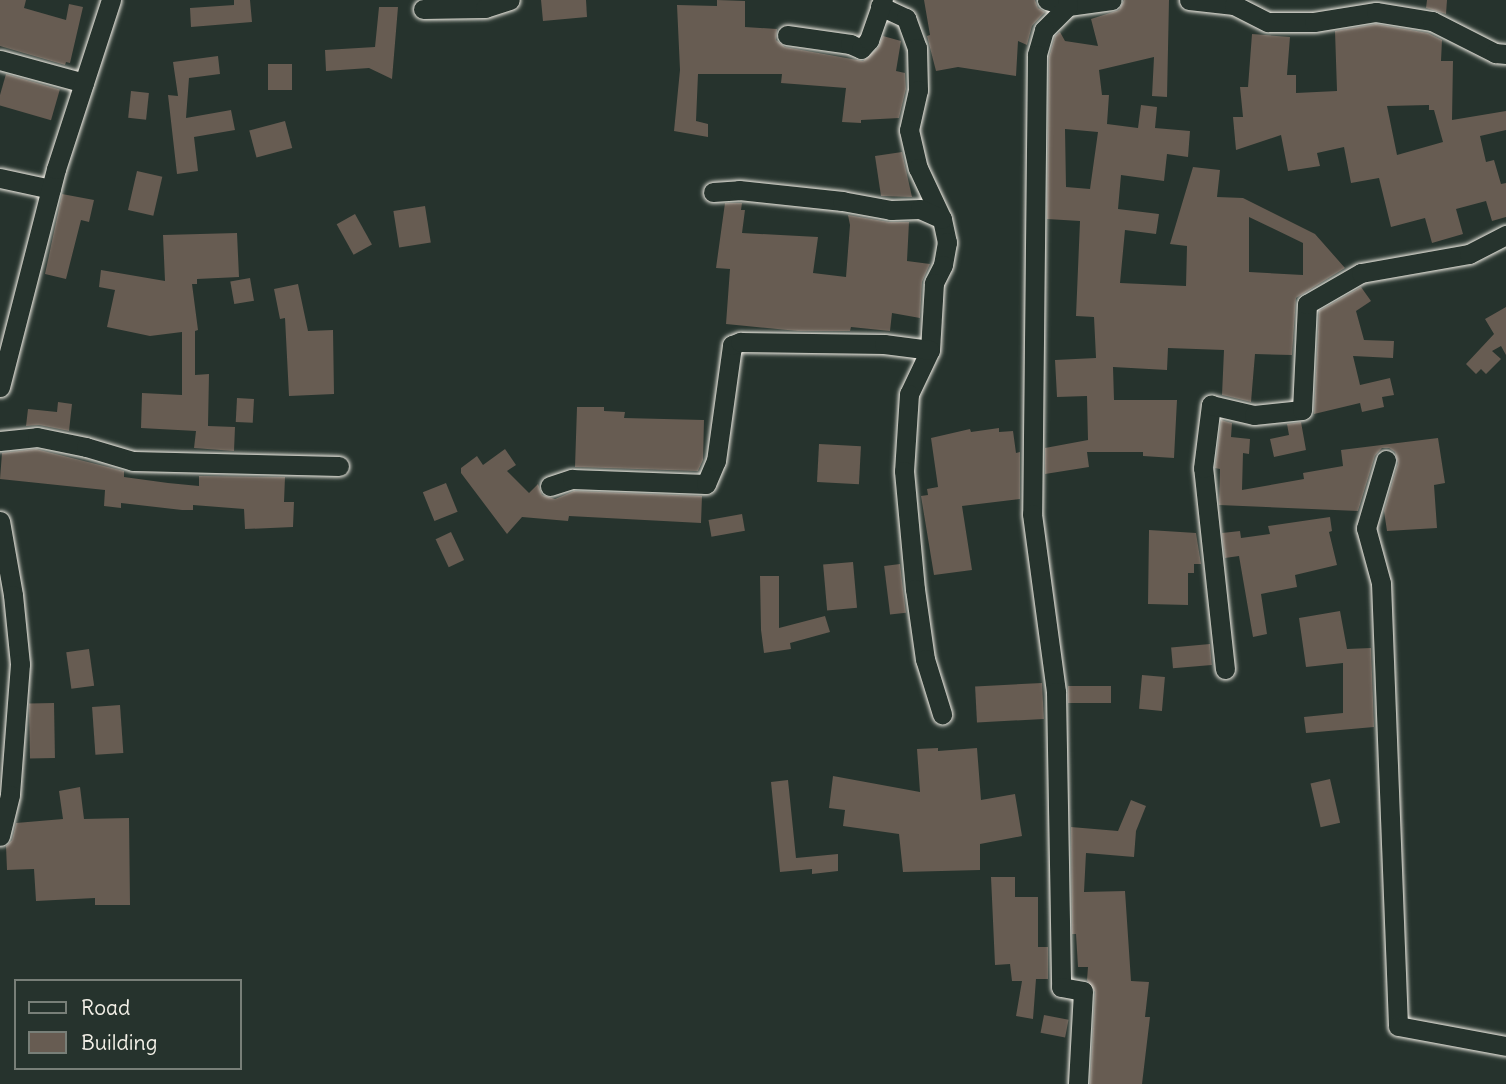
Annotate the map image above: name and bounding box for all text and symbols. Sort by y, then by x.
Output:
legend [14,979,242,1070]
text: Road [81,994,130,1021]
text: Building [81,1029,157,1056]

